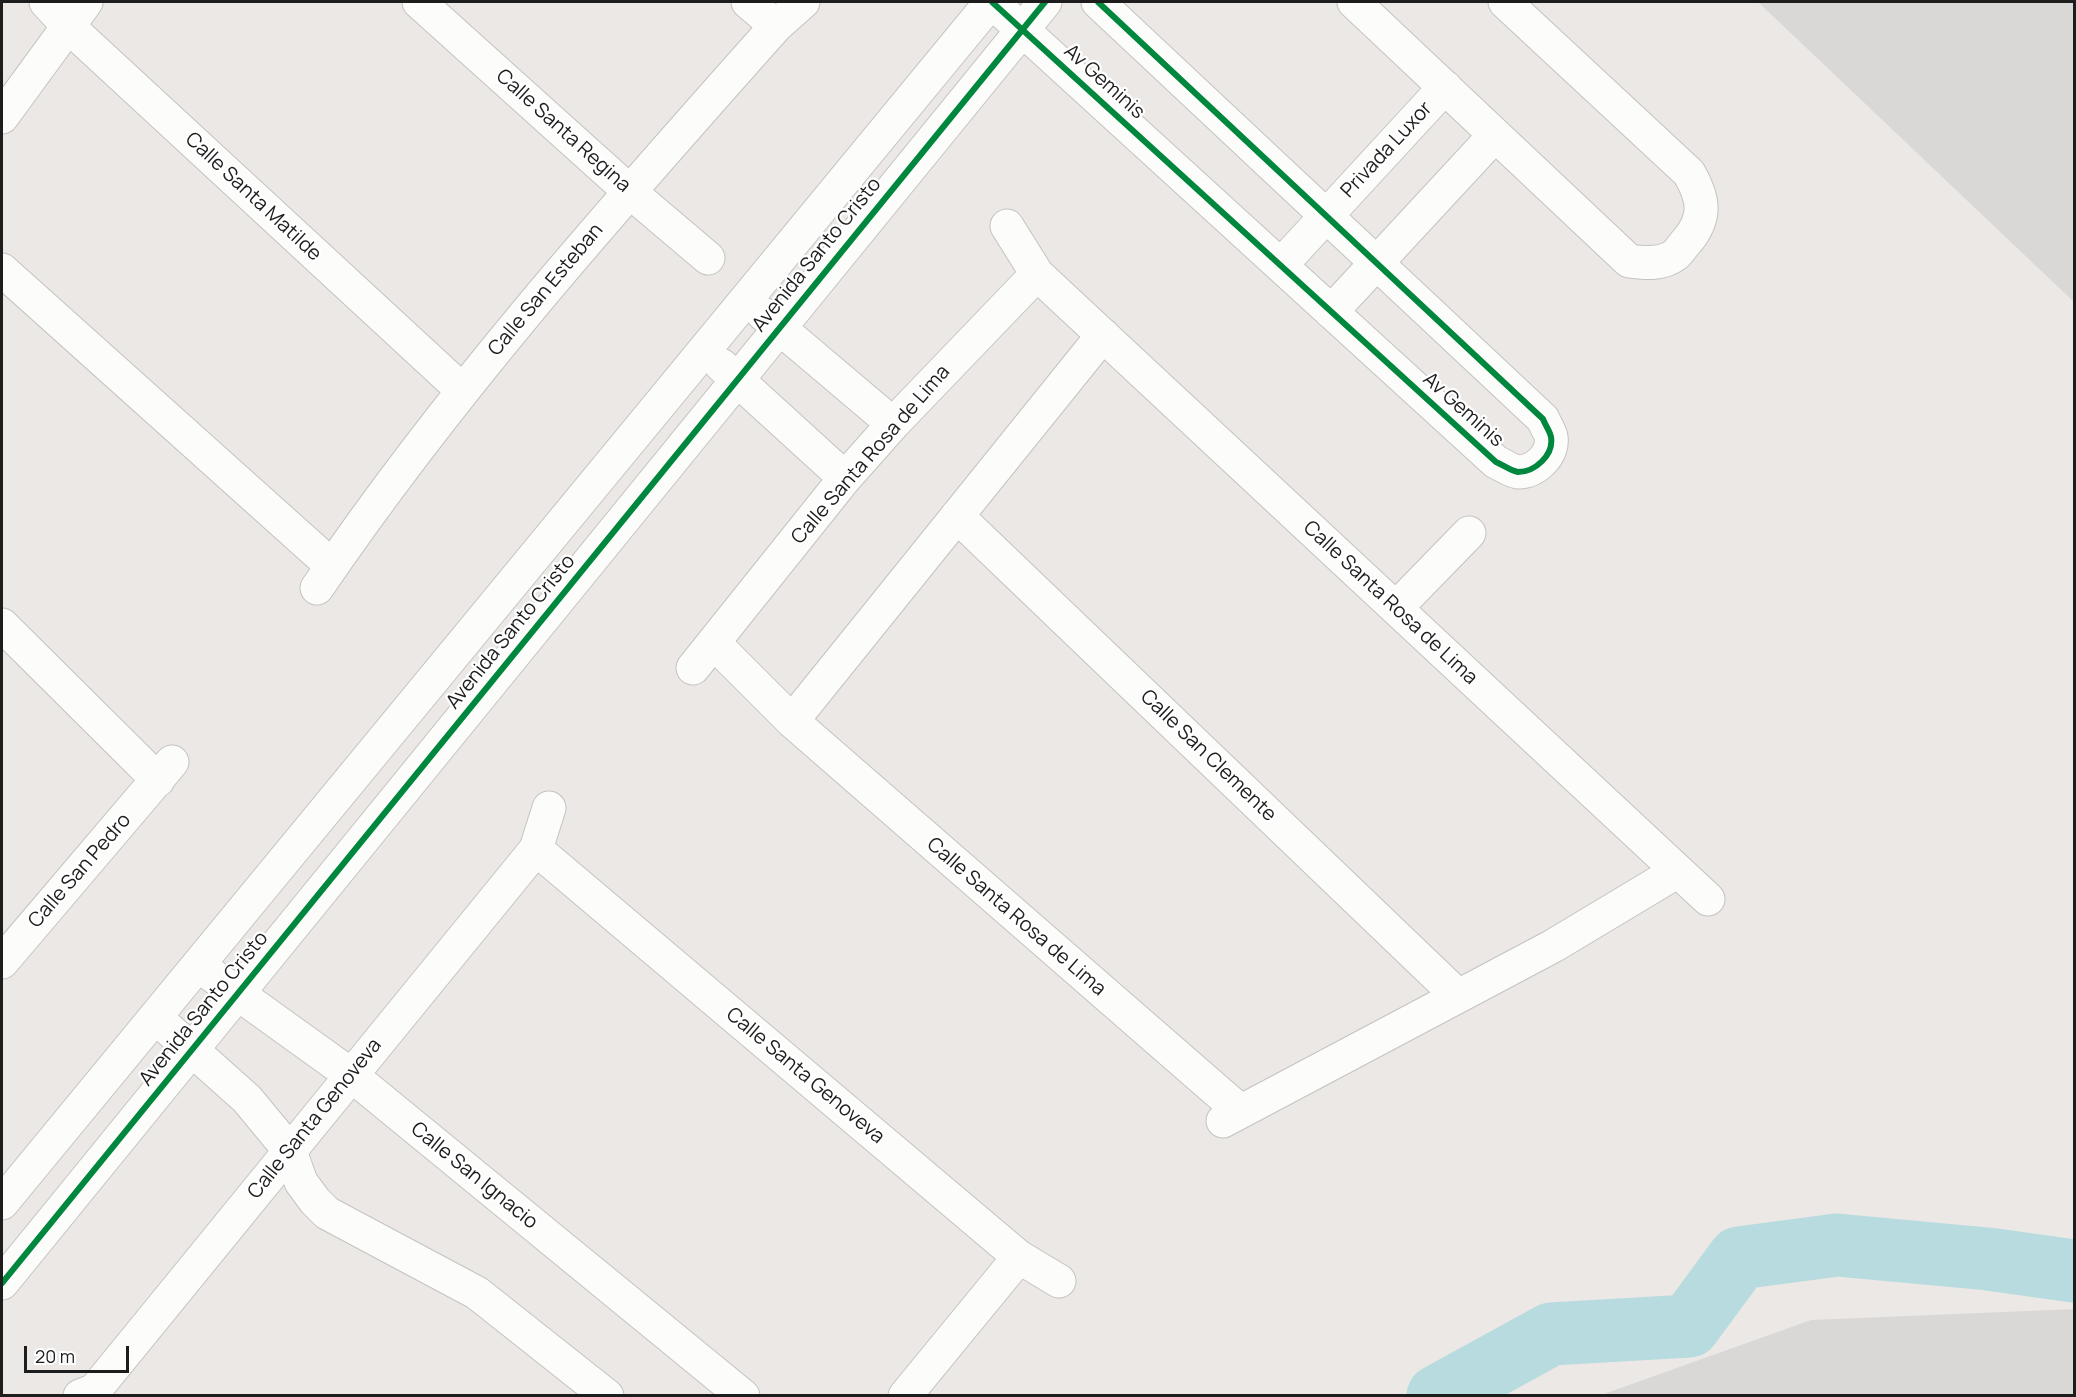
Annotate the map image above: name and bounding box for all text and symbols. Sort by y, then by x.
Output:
street label: Av Geminis [1059,40,1149,124]
street label: Calle Santa Regina [491,64,635,198]
street label: Privada Luxor [1336,97,1438,203]
street label: Calle Santa Matilde [180,128,326,266]
street label: Avenida Santo Cristo [747,173,887,337]
street label: Calle San Esteban [484,219,608,361]
street label: Calle Santa Rosa de Lima [787,361,955,549]
street label: Av Geminis [1418,368,1508,452]
street label: Calle Santa Rosa de Lima [1298,516,1482,690]
street label: Avenida Santo Cristo [441,550,581,714]
street label: Calle San Clemente [1135,685,1281,827]
street label: Calle San Pedro [24,809,136,933]
street label: Calle Santa Rosa de Lima [922,833,1110,1001]
street label: Avenida Santo Cristo [134,927,274,1091]
street label: Calle Santa Genoveva [721,1003,889,1149]
street label: Calle Santa Genoveva [243,1034,387,1204]
street label: Calle San Ignacio [406,1117,542,1235]
scale bar [27,1334,132,1372]
text: 20 m [35,1344,75,1368]

